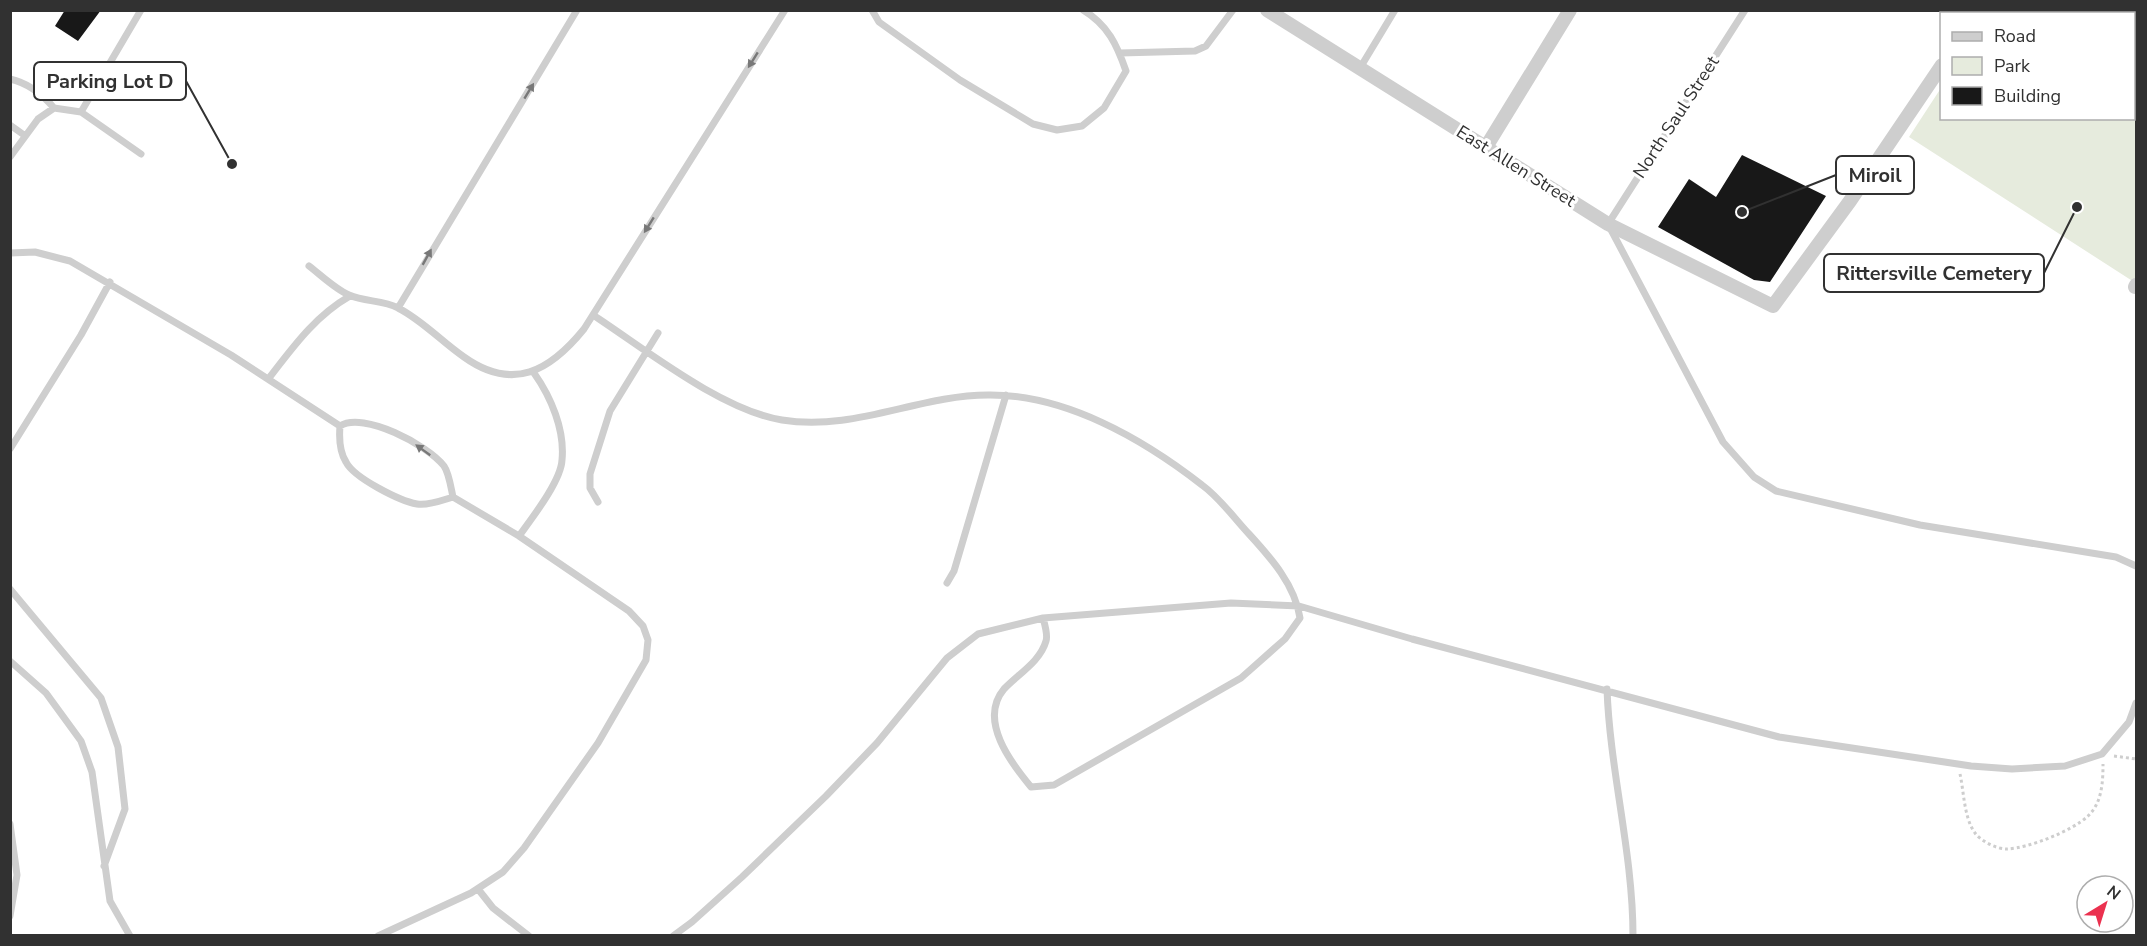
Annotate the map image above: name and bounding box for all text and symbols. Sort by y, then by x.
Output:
legend [1940,12,2135,120]
text: Road [1994,24,2036,48]
street label: North Saul Street [1627,51,1725,183]
one-way arrow [748,52,759,68]
text: Park [1994,54,2031,78]
callout: Parking Lot D [34,62,186,100]
text: Parking Lot D [46,68,174,95]
one-way arrow [523,83,534,99]
text: Building [1994,84,2061,108]
street label: East Allen Street [1452,120,1581,213]
callout: Miroil [1836,156,1914,194]
text: Miroil [1848,162,1902,189]
one-way arrow [644,217,655,233]
one-way arrow [422,249,432,266]
callout: Rittersville Cemetery [1824,254,2044,292]
text: Rittersville Cemetery [1836,260,2032,287]
one-way arrow [416,444,432,456]
north arrow [2075,874,2135,934]
text: N [2102,881,2125,905]

